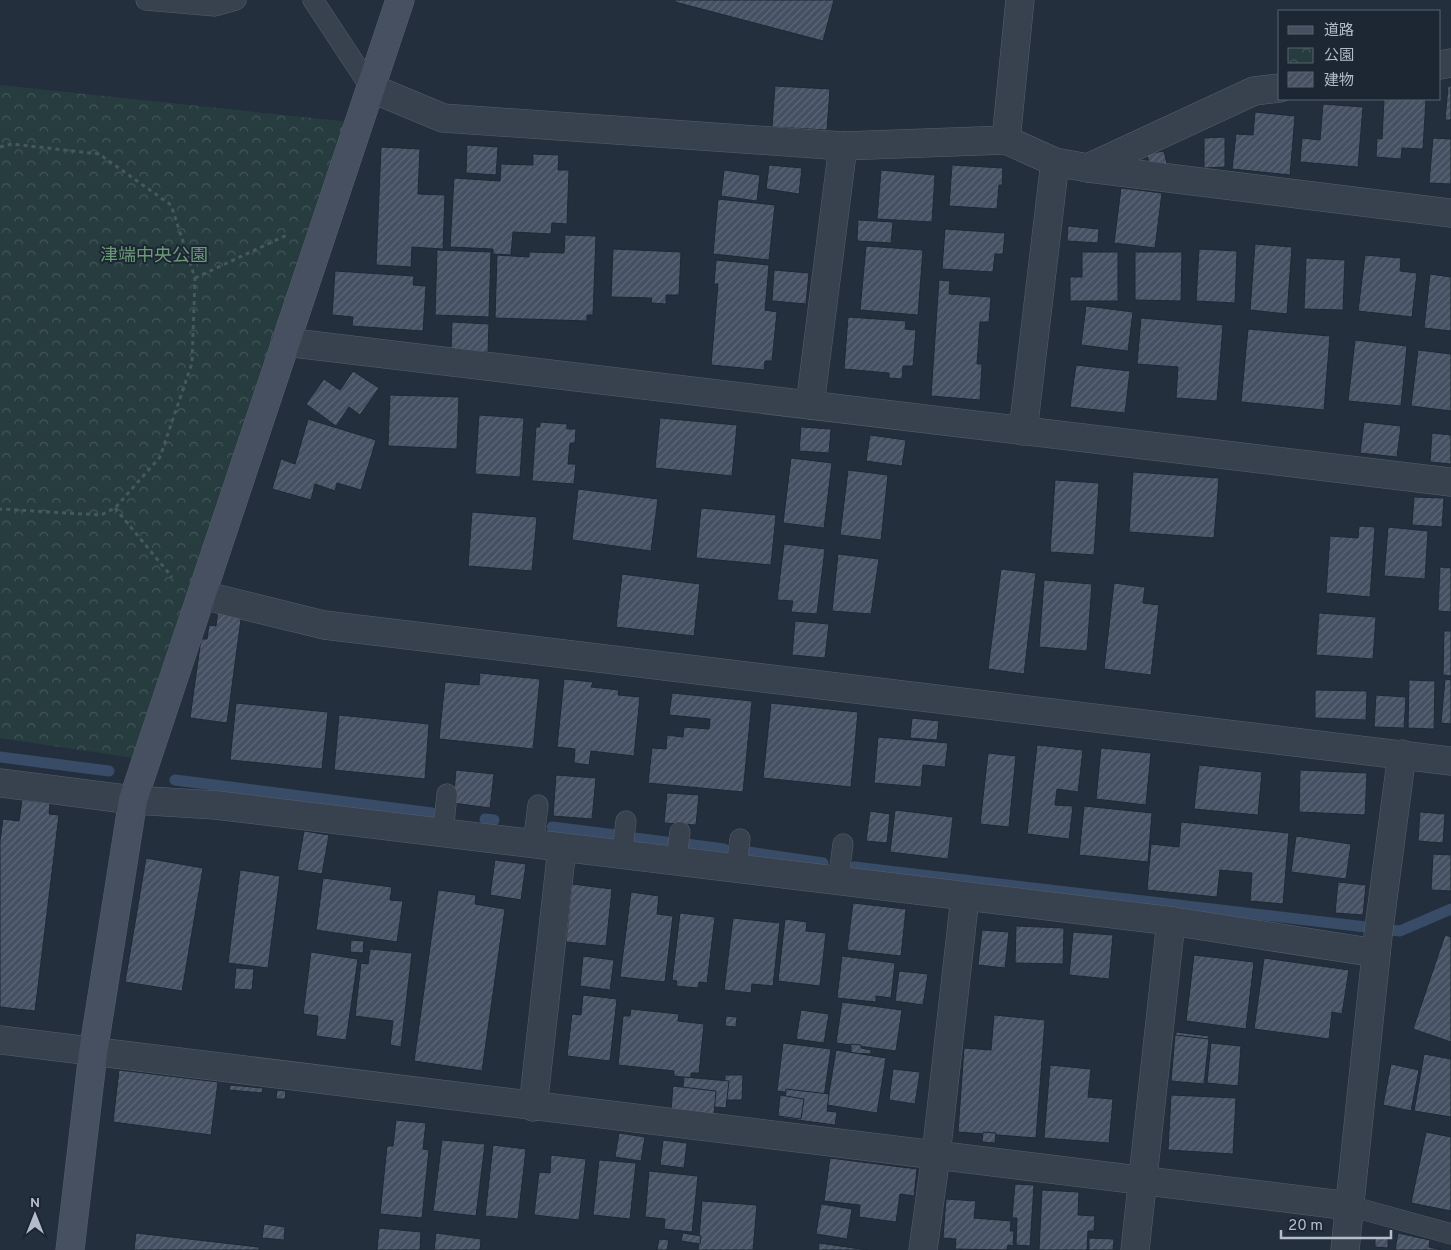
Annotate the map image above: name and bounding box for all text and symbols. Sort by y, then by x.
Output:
legend [1278,10,1441,100]
text: 道路 [1324,22,1354,41]
text: 公園 [1324,47,1354,66]
text: 建物 [1324,72,1354,91]
park label: 津端中央公園 [100,245,208,268]
north arrow [10,1190,60,1240]
text: N [30,1195,40,1212]
scale bar [1281,1208,1391,1240]
text: 20 m [1288,1217,1323,1236]

